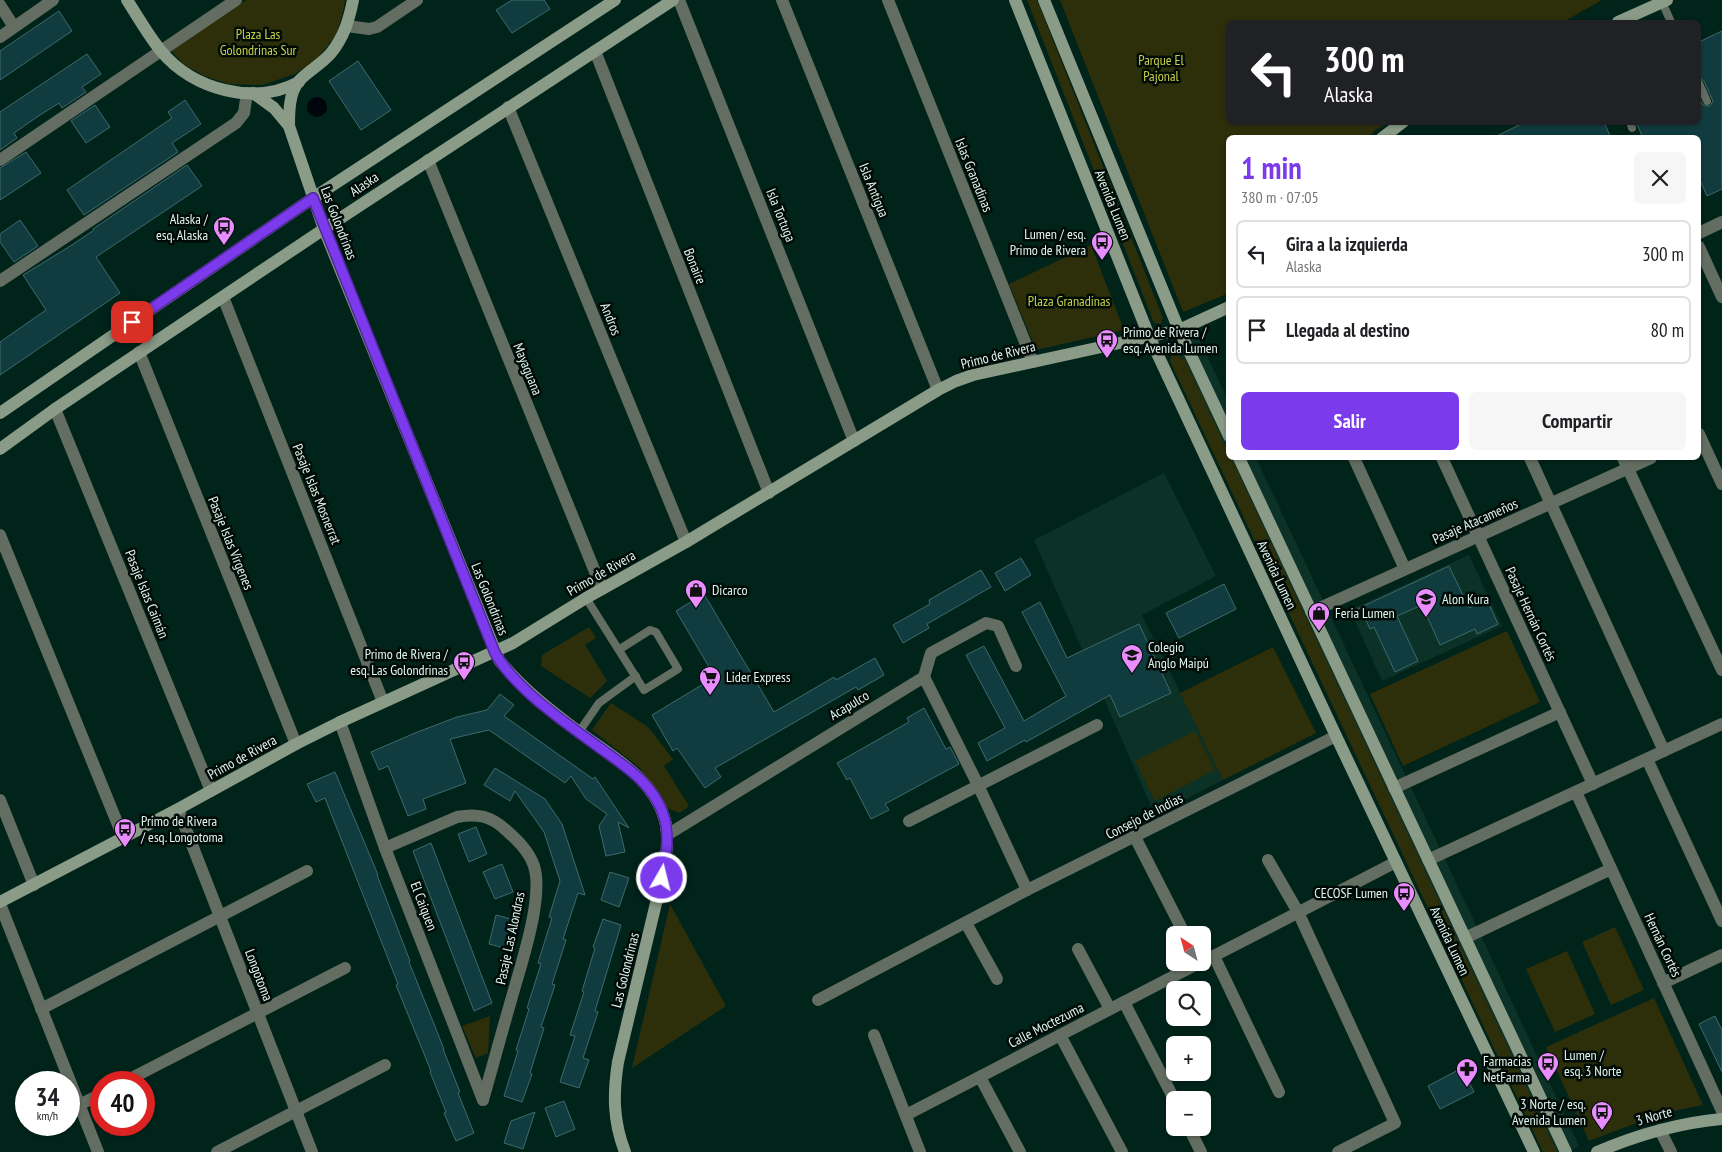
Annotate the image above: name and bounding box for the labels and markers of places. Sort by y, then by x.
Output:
place label: Alaska / esq. Alaska [156,210,209,244]
bus stop icon: Alaska / esq. Alaska [212,215,236,246]
place label: Lumen / esq. Primo de Rivera [1010,225,1086,259]
bus stop icon: Lumen / esq. Primo de Rivera [1090,230,1114,261]
pin [111,301,153,343]
place label: Primo de Rivera / esq. Avenida Lumen [1123,323,1218,357]
bus stop icon: Primo de Rivera / esq. Avenida Lumen [1095,328,1119,359]
shop icon: Dicarco [684,578,708,609]
place label: Dicarco [712,581,748,599]
school or university icon: Alon Kura [1414,587,1438,618]
place label: Alon Kura [1442,590,1489,608]
shop icon: Feria Lumen [1307,601,1331,632]
place label: Feria Lumen [1335,604,1395,622]
place label: Colegio Anglo Maipú [1148,638,1209,672]
school or university icon: Colegio Anglo Maipú [1120,643,1144,674]
place label: Primo de Rivera / esq. Las Golondrinas [350,645,449,679]
bus stop icon: Primo de Rivera / esq. Las Golondrinas [452,650,476,681]
supermarket icon: Lider Express [698,665,722,696]
place label: Lider Express [726,668,791,686]
place label: Primo de Rivera / esq. Longotoma [140,812,223,846]
bus stop icon: Primo de Rivera / esq. Longotoma [113,817,137,848]
bus stop icon: CECOSF Lumen [1392,881,1416,912]
place label: CECOSF Lumen [1314,884,1388,902]
place label: Lumen / esq. 3 Norte [1564,1046,1622,1080]
bus stop icon: Lumen / esq. 3 Norte [1536,1051,1560,1082]
place label: Farmacias NetFarma [1483,1052,1532,1086]
pharmacy icon: Farmacias NetFarma [1455,1057,1479,1088]
place label: 3 Norte / esq. Avenida Lumen [1512,1095,1586,1129]
bus stop icon: 3 Norte / esq. Avenida Lumen [1590,1100,1614,1131]

